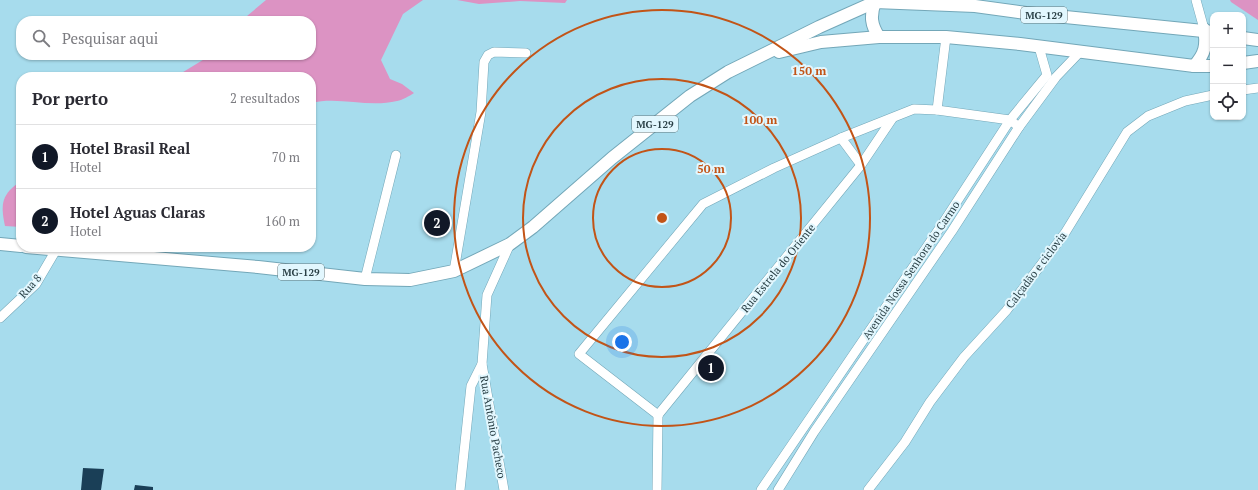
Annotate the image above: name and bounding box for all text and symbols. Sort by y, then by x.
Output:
road number: MG-129 [1021,7,1067,23]
map controls [1210,12,1246,120]
button: + [1210,12,1246,48]
search box [16,16,316,60]
icon: search [30,27,52,49]
text: Pesquisar aqui [62,28,158,48]
button: − [1210,48,1246,84]
text: 150 m [792,63,826,78]
button: locate [1210,84,1246,120]
text: Por perto [32,87,108,110]
text: 2 resultados [230,89,300,107]
text: 100 m [743,112,777,127]
road number: MG-129 [632,116,678,132]
text: Hotel Brasil Real [70,138,190,158]
text: 1 [41,148,49,166]
text: 70 m [272,148,300,166]
text: Hotel [70,158,102,176]
text: 50 m [697,161,725,176]
street label: Avenida Nossa Senhora do Carmo [859,198,963,342]
text: Hotel Aguas Claras [70,202,205,222]
pin: 2 [424,208,450,238]
centre of rings [655,211,669,225]
text: 2 [41,212,49,230]
text: 160 m [265,212,300,230]
street label: Rua Estrela do Oriente [738,220,818,315]
text: Hotel [70,222,102,240]
street label: Calçadão e ciclovia [1003,229,1070,311]
road number: MG-129 [278,264,324,280]
street label: Rua 8 [16,271,44,301]
your location [612,332,632,352]
pin: 1 [698,353,724,383]
street label: Rua Antônio Pacheco [477,374,509,480]

